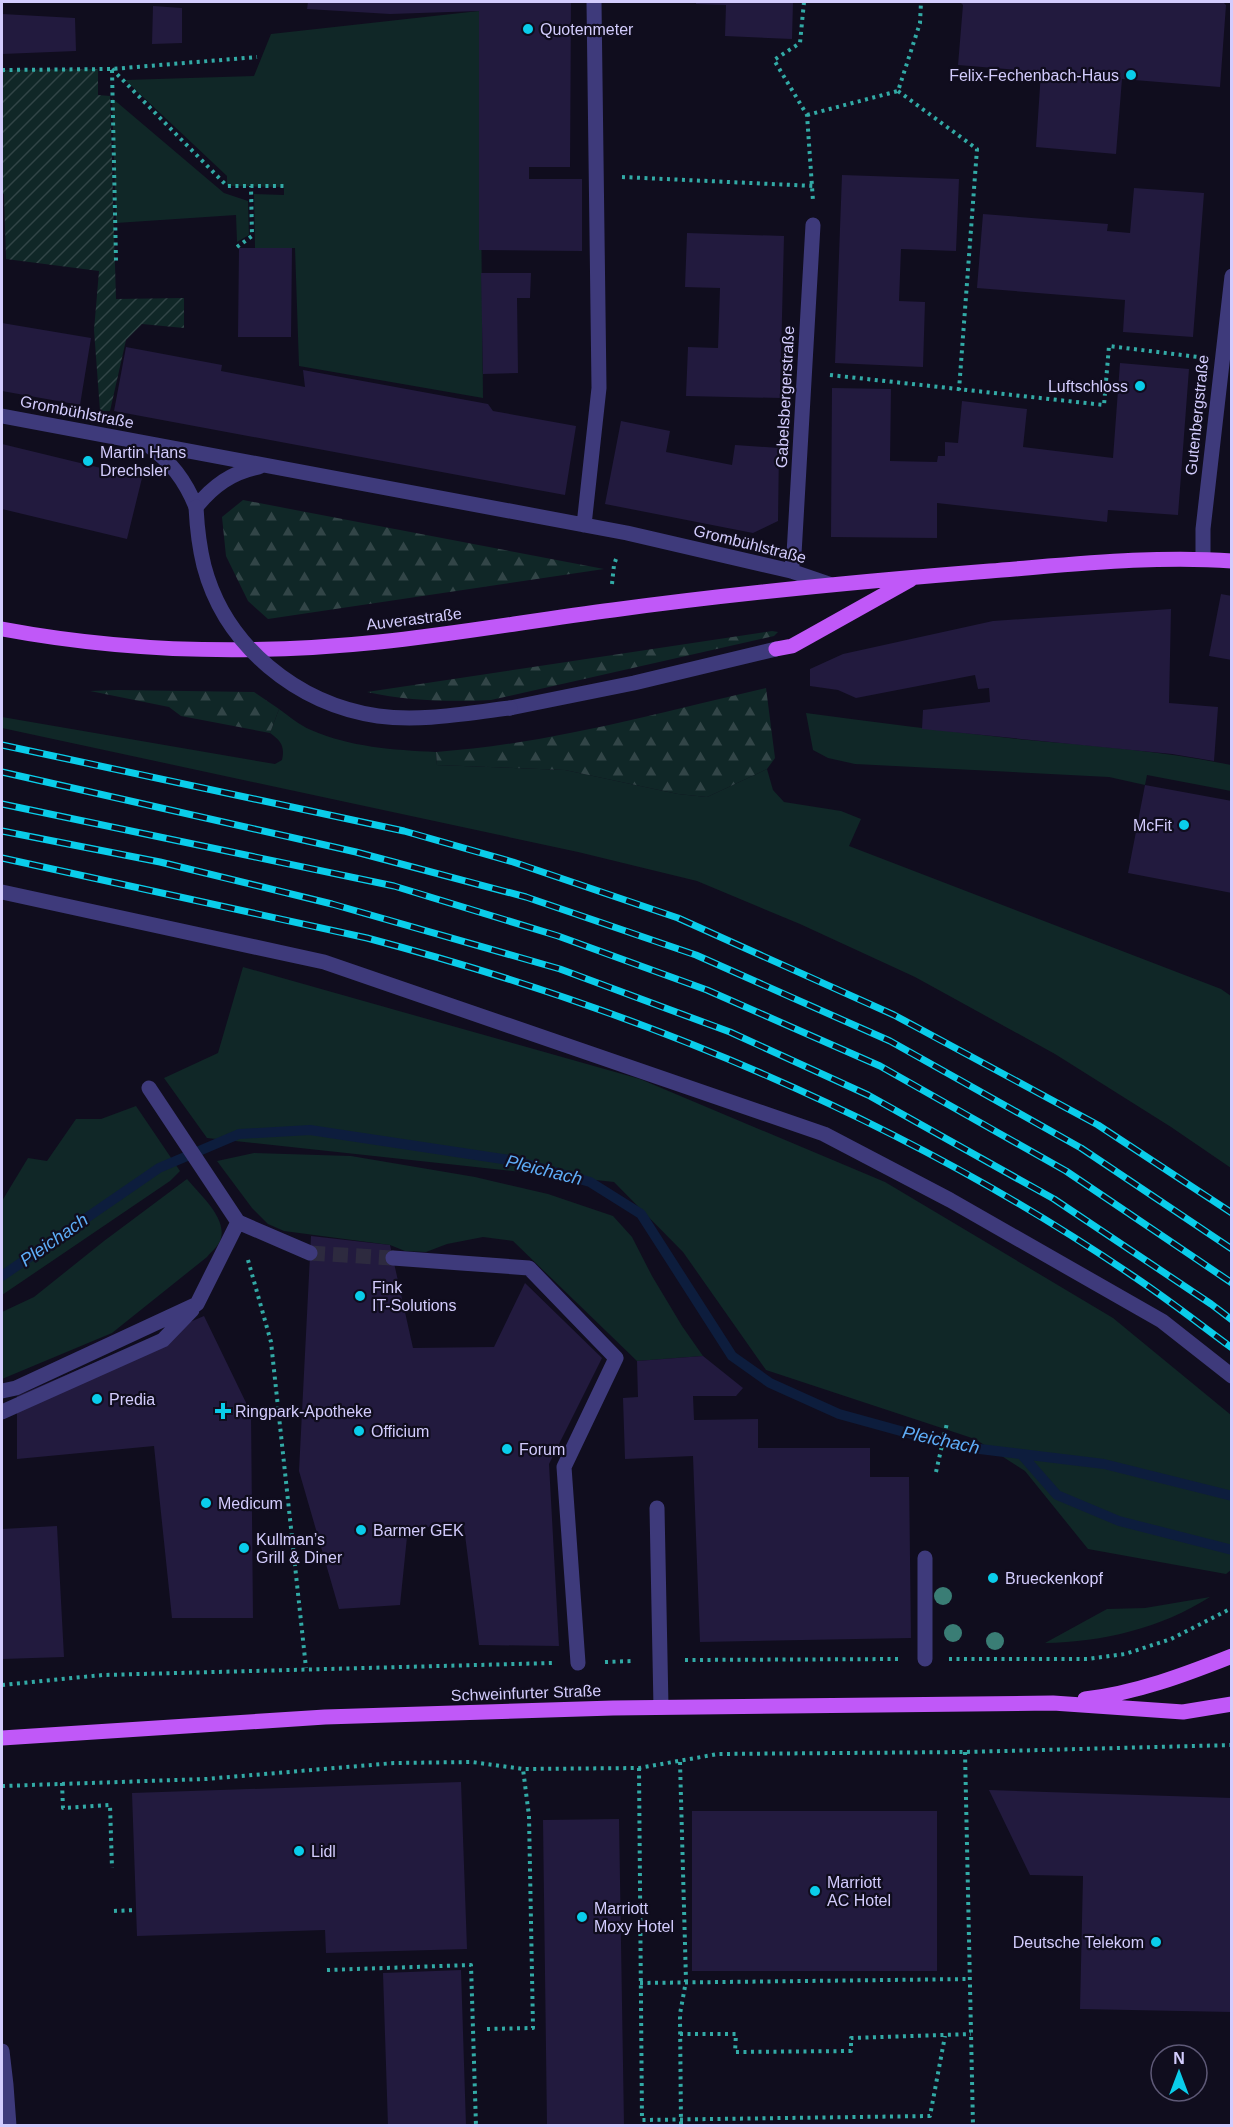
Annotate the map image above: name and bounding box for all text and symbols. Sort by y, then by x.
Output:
place label: Quotenmeter [540,21,634,38]
marker: Quotenmeter [521,22,535,36]
place label: Felix-Fechenbach-Haus [949,67,1119,84]
marker: Felix-Fechenbach-Haus [1124,68,1138,82]
street label: Gabelsbergerstraße [773,325,797,468]
street label: Gutenbergstraße [1182,354,1212,476]
place label: Luftschloss [1048,378,1128,395]
marker: Luftschloss [1133,379,1147,393]
street label: Grombühlstraße [19,393,135,431]
place label: Martin Hans Drechsler [100,444,186,479]
marker: Martin Hans Drechsler [81,454,95,468]
street label: Grombühlstraße [692,522,808,566]
street label: Auverastraße [365,605,463,633]
place label: McFit [1133,817,1173,834]
marker: McFit [1177,818,1191,832]
water label: Pleichach [504,1151,584,1189]
water label: Pleichach [16,1209,92,1271]
place label: Fink IT-Solutions [372,1279,456,1314]
marker: Fink IT-Solutions [353,1289,367,1303]
place label: Predia [109,1391,155,1408]
marker: Predia [90,1392,104,1406]
place label: Ringpark-Apotheke [235,1403,372,1420]
marker: Ringpark-Apotheke [216,1404,230,1418]
water label: Pleichach [901,1422,981,1458]
place label: Officium [371,1423,429,1440]
marker: Officium [352,1424,366,1438]
place label: Forum [519,1441,565,1458]
marker: Forum [500,1442,514,1456]
place label: Medicum [218,1495,283,1512]
marker: Medicum [199,1496,213,1510]
place label: Barmer GEK [373,1522,464,1539]
marker: Barmer GEK [354,1523,368,1537]
place label: Kullman’s Grill & Diner [256,1531,343,1566]
marker: Kullman’s Grill & Diner [237,1541,251,1555]
place label: Brueckenkopf [1005,1570,1103,1587]
marker: Brueckenkopf [986,1571,1000,1585]
street label: Schweinfurter Straße [451,1682,601,1704]
place label: Lidl [311,1843,336,1860]
marker: Lidl [292,1844,306,1858]
place label: Marriott AC Hotel [827,1874,891,1909]
marker: Marriott AC Hotel [808,1884,822,1898]
place label: Marriott Moxy Hotel [594,1900,674,1935]
marker: Marriott Moxy Hotel [575,1910,589,1924]
place label: Deutsche Telekom [1013,1934,1144,1951]
marker: Deutsche Telekom [1149,1935,1163,1949]
north arrow [1149,2043,1209,2103]
text: N [1173,2050,1185,2067]

